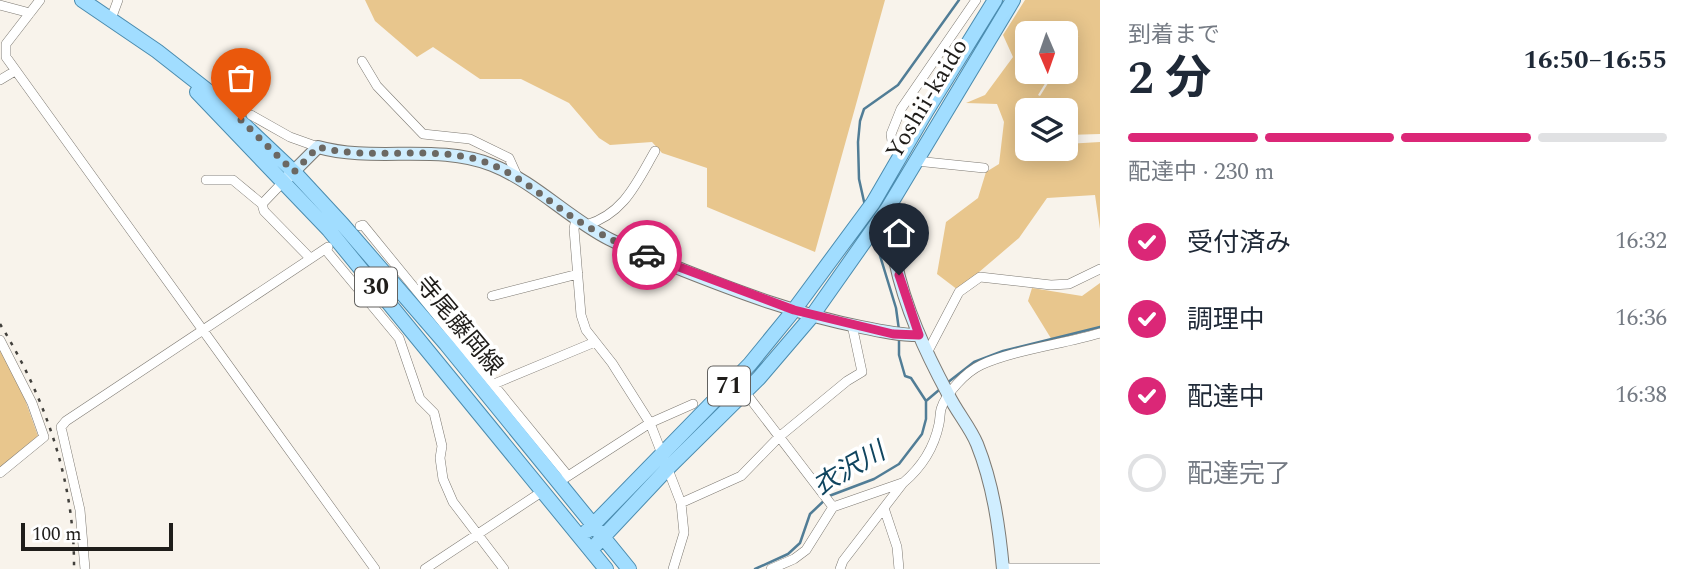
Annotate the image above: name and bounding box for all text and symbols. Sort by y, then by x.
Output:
text: 到着まで [1128,18,1220,53]
north arrow [1015,21,1078,84]
map controls [1015,21,1078,161]
street label: Yoshii-kaido [877,32,977,166]
text: 16:50–16:55 [1523,40,1667,80]
text: 2 分 [1128,44,1211,114]
pin [211,48,271,120]
icon: bag [222,59,260,97]
button: layers [1015,98,1078,161]
text: 配達中 · 230 m [1128,155,1274,190]
pin [869,203,929,275]
icon: home [880,214,918,252]
courier [612,220,682,290]
icon: check [1128,223,1166,261]
text: 受付済み [1187,223,1291,263]
text: 16:32 [1615,224,1667,259]
icon: car [628,236,666,274]
road number: 30 [355,268,397,306]
street label: 寺尾藤岡線 [407,268,511,384]
icon: check [1128,300,1166,338]
text: 調理中 [1187,300,1265,340]
text: 16:36 [1615,301,1667,336]
road number: 71 [708,366,750,406]
icon: check [1128,377,1166,415]
text: 配達中 [1187,377,1265,417]
text: 16:38 [1615,378,1667,413]
water label: 衣沢川 [805,431,895,506]
text: 配達完了 [1187,454,1291,494]
scale bar [21,520,173,552]
text: 100 m [32,520,82,549]

